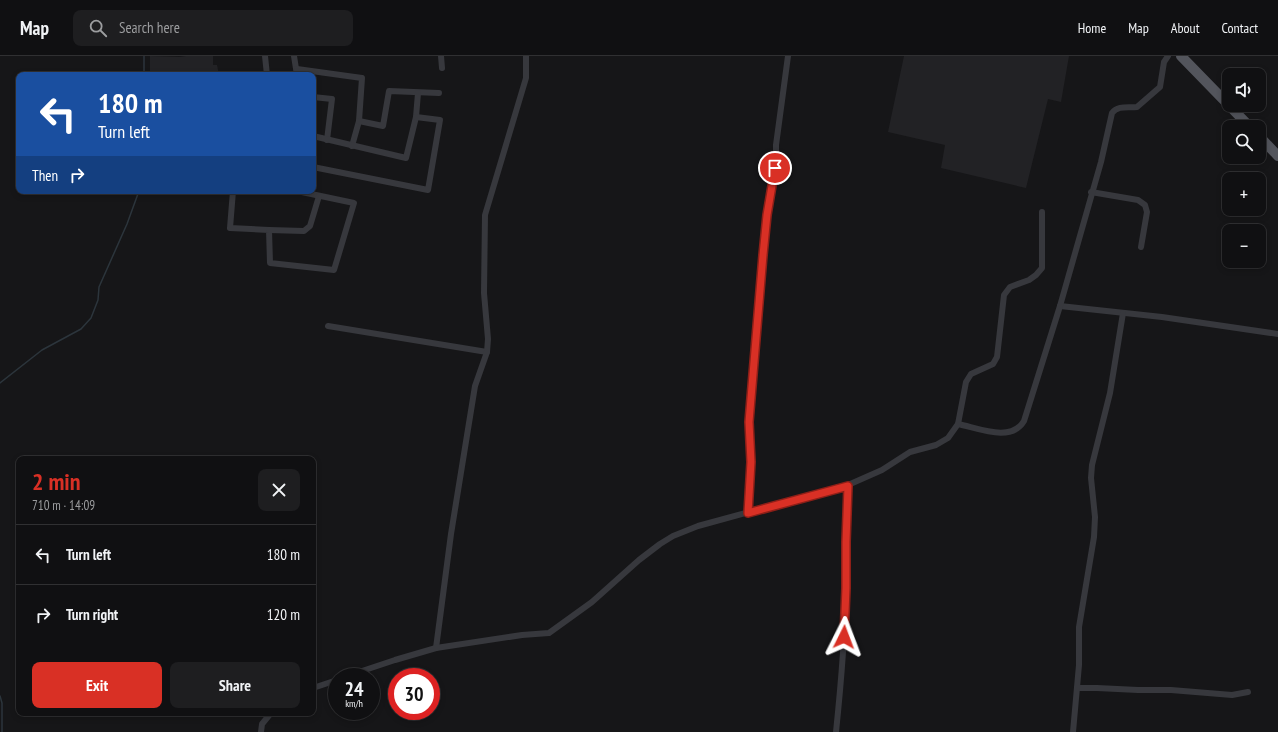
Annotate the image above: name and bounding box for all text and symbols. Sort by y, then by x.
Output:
search box [73,10,353,46]
text: Map [20,16,49,40]
icon: search [87,17,109,39]
text: Search here [119,18,180,37]
text: Home [1078,19,1106,37]
text: Map [1128,19,1149,37]
text: About [1171,19,1200,37]
text: Contact [1222,19,1258,37]
map controls [1222,68,1266,268]
button: sound [1222,68,1266,112]
text: 180 m [98,84,162,121]
icon: left [32,88,84,140]
text: Turn left [98,120,150,143]
button: search [1222,120,1266,164]
pin [758,151,792,185]
icon: arrive [764,157,786,179]
icon: right [66,164,88,186]
text: Then [32,166,58,185]
button: + [1222,172,1266,216]
button: − [1222,224,1266,268]
text: 2 min [32,466,80,497]
button: close [258,469,300,511]
text: 710 m · 14:09 [32,497,95,514]
icon: left [32,544,54,566]
text: Turn left [66,545,111,564]
text: 180 m [267,545,300,564]
icon: right [32,604,54,626]
text: Turn right [66,605,118,624]
text: 120 m [267,605,300,624]
position arrow [823,616,865,658]
button: Exit [32,662,162,708]
button: Share [170,662,300,708]
speed limit sign: 30 [388,668,440,720]
text: 24 [344,676,364,702]
text: km/h [345,697,363,710]

